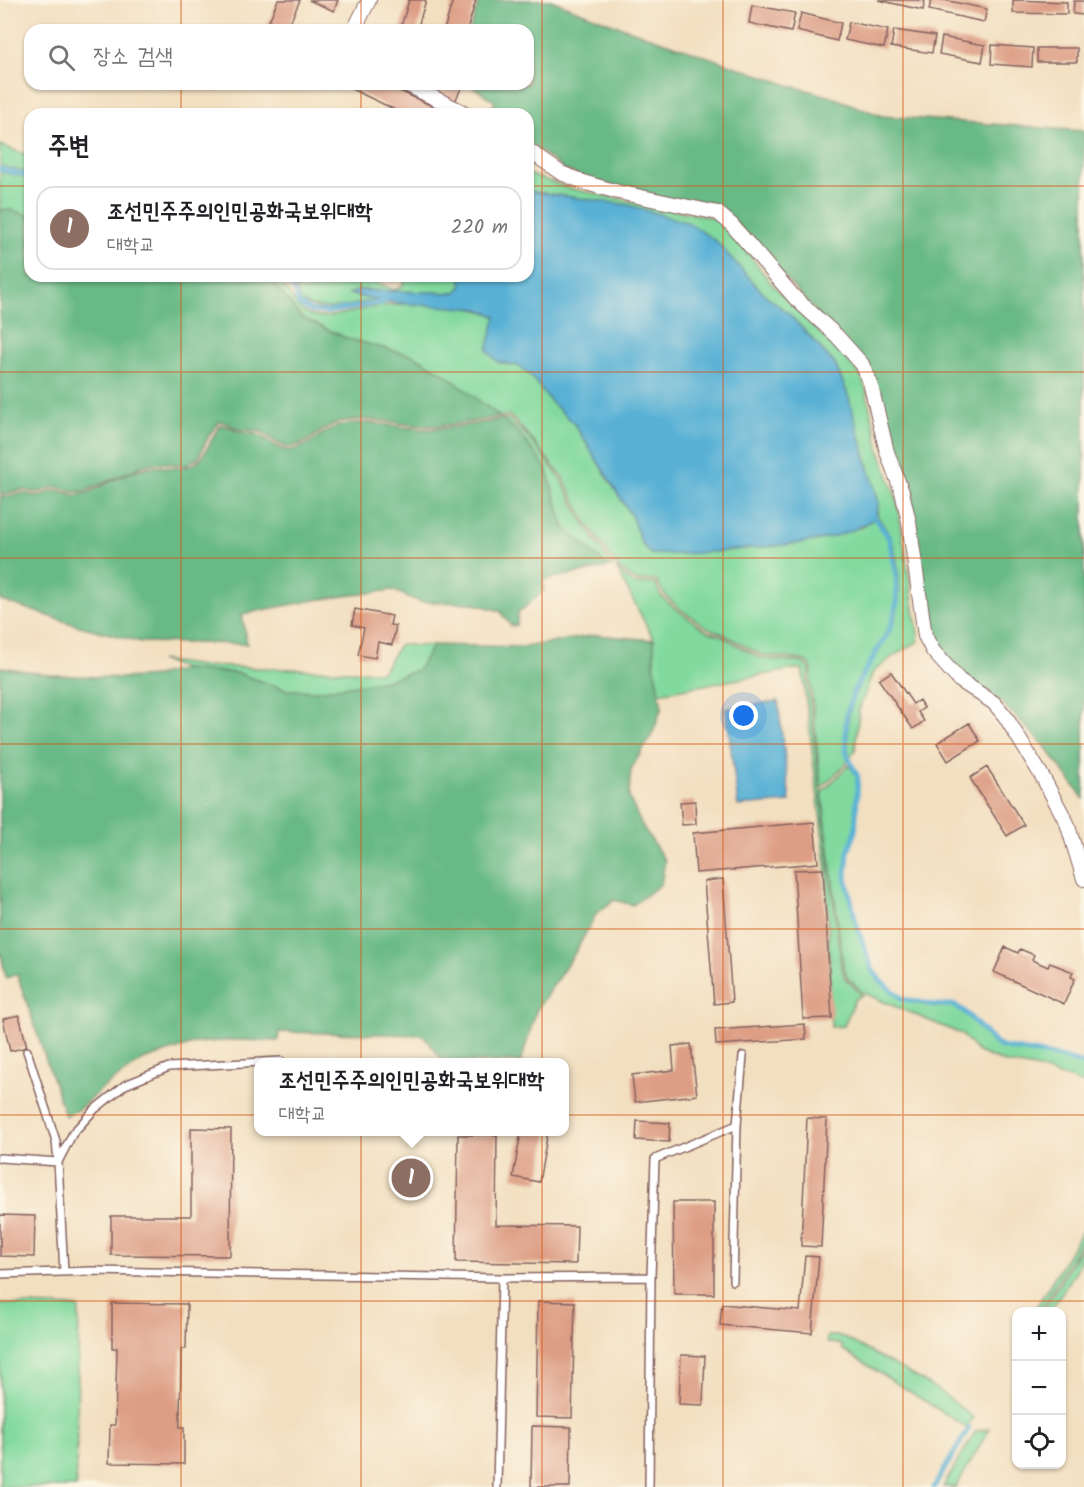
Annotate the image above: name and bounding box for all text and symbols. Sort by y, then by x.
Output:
search box [24,24,534,90]
text: 장소 검색 [93,40,173,75]
icon: search [45,41,78,74]
text: 주변 [48,126,90,168]
text: 조선민주주의인민공화국보위대학 [107,195,373,230]
text: 1 [66,212,73,244]
text: 220 m [451,212,508,244]
text: 대학교 [107,230,155,262]
your location [729,701,758,730]
popup [254,1058,569,1136]
text: 조선민주주의인민공화국보위대학 [279,1064,544,1099]
text: 대학교 [279,1099,327,1131]
pin: 1 [392,1156,430,1200]
map controls [1012,1307,1066,1469]
button: + [1012,1307,1066,1361]
button: − [1012,1361,1066,1415]
button: locate [1012,1415,1066,1469]

